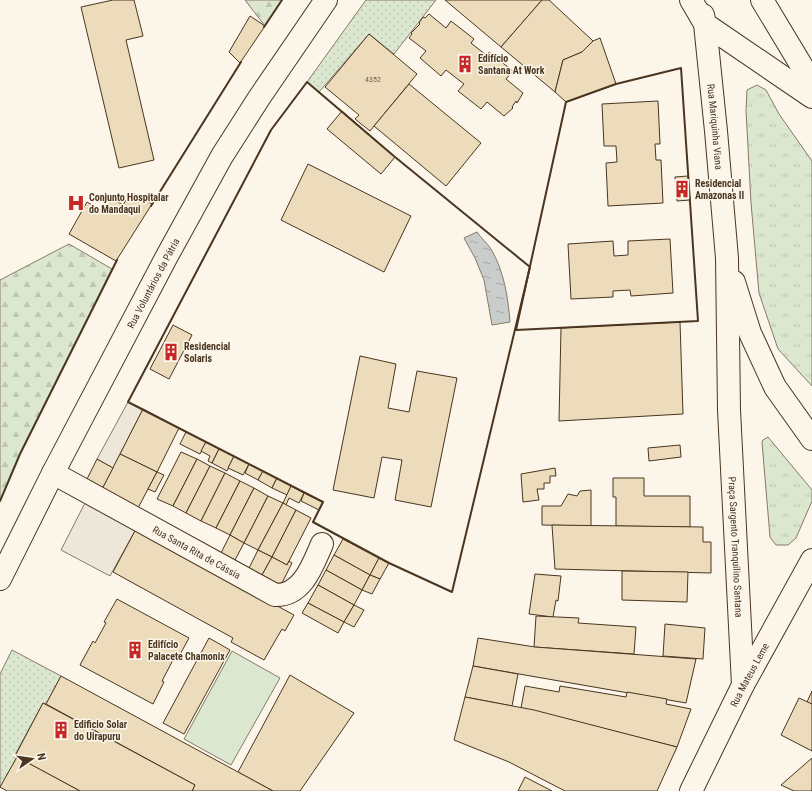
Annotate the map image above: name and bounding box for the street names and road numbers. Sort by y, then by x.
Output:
street label: Rua Mariquinha Viana [706,83,725,170]
street label: Rua Voluntários da Pátria [125,236,181,330]
street label: Praça Sargento Tranquilino Santana [727,476,745,618]
street label: Rua Santa Rita de Cássia [151,523,243,581]
street label: Rua Mateus Leme [728,641,771,708]

